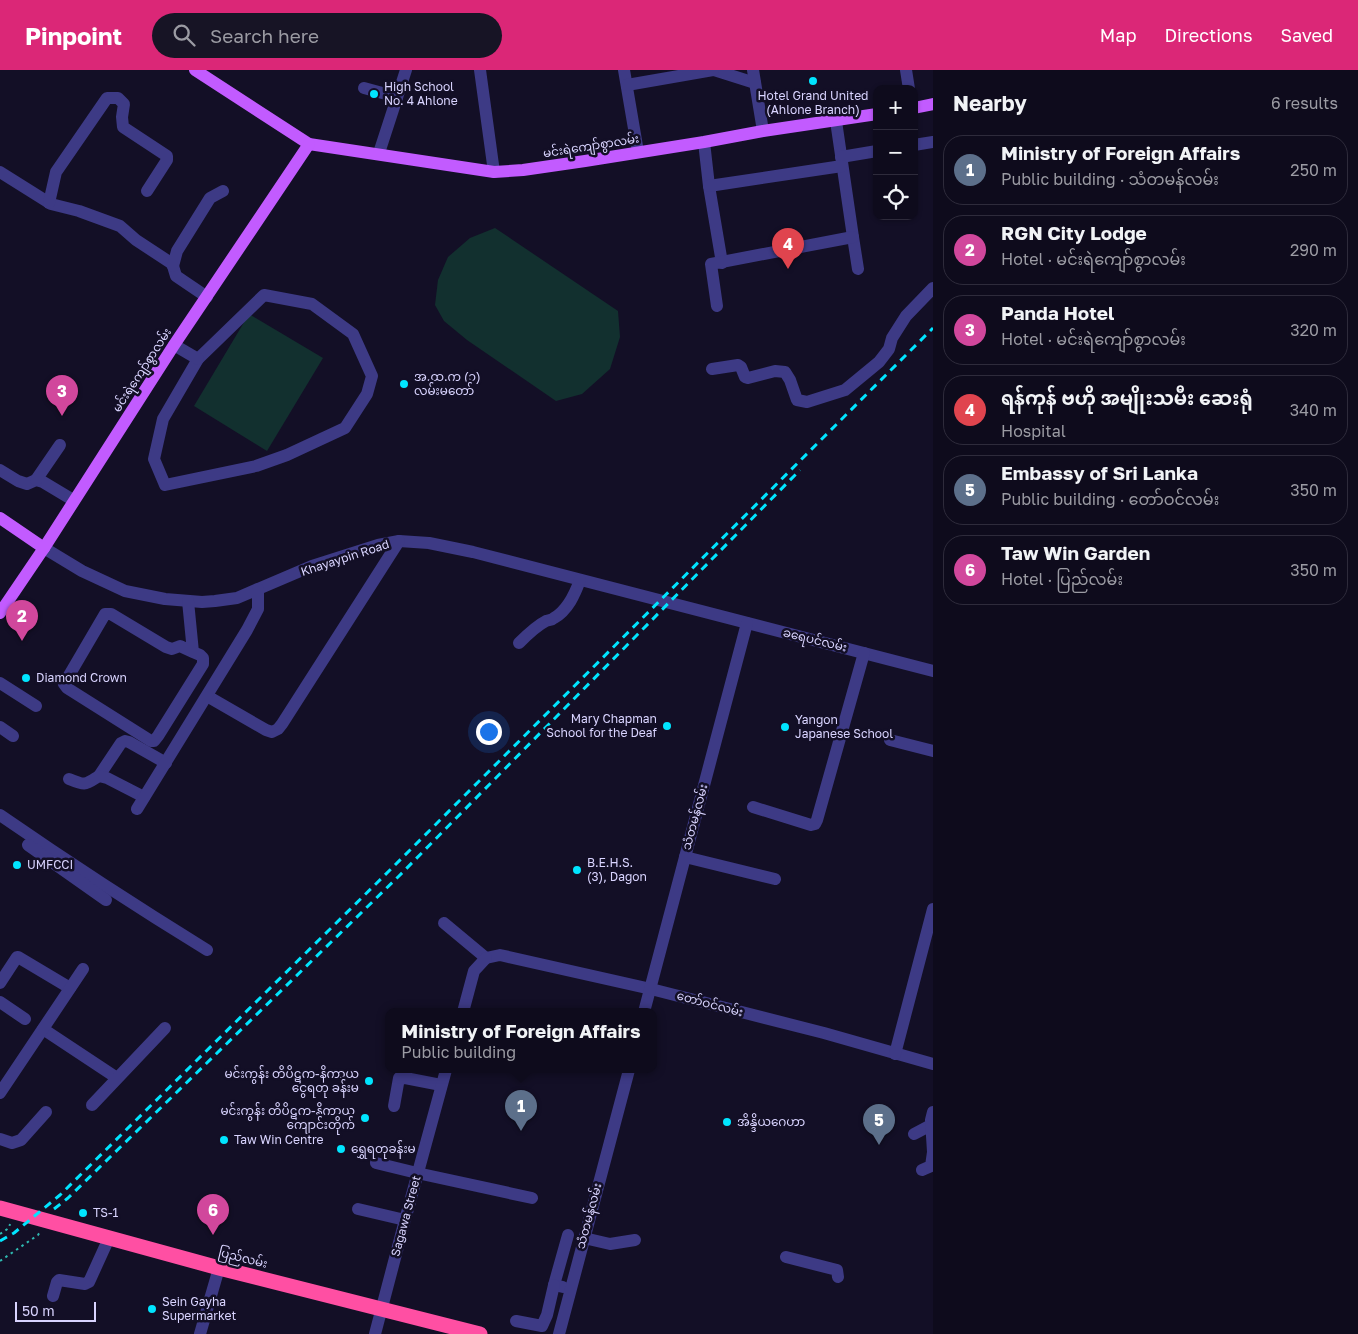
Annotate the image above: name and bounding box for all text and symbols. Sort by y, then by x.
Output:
search box [152,13,502,58]
text: Pinpoint [25,21,122,50]
icon: search [170,21,198,49]
text: Search here [210,24,319,47]
text: Map [1100,24,1136,46]
text: Directions [1164,24,1252,46]
text: Saved [1280,24,1333,46]
marker: Hotel Grand United (Ahlone Branch) [807,75,819,87]
place label: High School No. 4 Ahlone [384,79,458,108]
map controls [873,85,918,220]
button: + [873,85,918,130]
marker: High School No. 4 Ahlone [368,88,380,100]
place label: Hotel Grand United (Ahlone Branch) [758,88,868,117]
text: Nearby [953,90,1027,116]
text: 6 results [1271,93,1338,113]
street label: မင်းရဲကျော်စွာလမ်း [542,130,641,163]
button: − [873,130,918,175]
text: Ministry of Foreign Affairs [1001,141,1240,164]
text: 1 [966,160,974,180]
text: 250 m [1290,160,1337,180]
text: Public building · သံတမန်လမ်း [1001,169,1219,189]
button: locate [873,175,918,220]
text: RGN City Lodge [1001,221,1147,244]
pin: 4 [772,228,804,269]
text: 2 [965,240,975,260]
text: 290 m [1290,240,1337,260]
text: Hotel · မင်းရဲကျော်စွာလမ်း [1001,249,1186,269]
text: Panda Hotel [1001,301,1114,324]
text: 3 [965,320,975,340]
text: 320 m [1290,320,1337,340]
street label: မင်းရဲကျော်စွာလမ်း [108,324,177,416]
text: Hotel · မင်းရဲကျော်စွာလမ်း [1001,329,1186,349]
place label: အ.ထ.က (၁) လမ်းမတော် [414,369,481,398]
pin: 3 [46,375,78,416]
marker: အ.ထ.က (၁) လမ်းမတော် [398,378,410,390]
text: ရန်ကုန် ဗဟို အမျိုးသမီး ဆေးရုံ [1001,386,1253,409]
text: 4 [965,400,975,420]
text: 340 m [1290,400,1337,420]
text: Hospital [1001,421,1066,441]
text: Embassy of Sri Lanka [1001,461,1198,484]
text: 5 [965,480,975,500]
text: 350 m [1290,480,1337,500]
text: Public building · တော်ဝင်လမ်း [1001,489,1219,509]
street label: Khayaypin Road [299,536,391,579]
text: Taw Win Garden [1001,541,1150,564]
text: 6 [965,560,975,580]
text: 350 m [1290,560,1337,580]
text: Hotel · ပြည်လမ်း [1001,569,1123,589]
pin: 2 [6,600,38,641]
street label: ခရေပင်လမ်း [781,623,849,658]
place label: Diamond Crown [36,670,127,685]
marker: Diamond Crown [20,672,32,684]
place label: Mary Chapman School for the Deaf [546,711,658,740]
place label: Yangon Japanese School [795,712,893,741]
your location [476,719,502,745]
marker: Mary Chapman School for the Deaf [661,720,673,732]
marker: Yangon Japanese School [779,721,791,733]
street label: သံတမန်လမ်း [678,782,713,852]
place label: B.E.H.S. (3), Dagon [587,855,647,884]
place label: UMFCCI [27,857,73,872]
marker: UMFCCI [11,859,23,871]
marker: B.E.H.S. (3), Dagon [571,864,583,876]
street label: တော်ဝင်လမ်း [675,987,745,1020]
popup [385,1008,657,1073]
text: Ministry of Foreign Affairs [401,1019,641,1042]
text: Public building [401,1042,516,1062]
place label: မင်းကွန်း တိပိဋက-နိကာယ ငွေရတု ခန်းမ [225,1065,359,1098]
marker: မင်းကွန်း တိပိဋက-နိကာယ ငွေရတု ခန်းမ [363,1075,375,1087]
pin: 1 [505,1090,537,1131]
place label: မင်းကွန်း တိပိဋက-နိကာယ ကျောင်းတိုက် [221,1102,355,1135]
pin: 5 [863,1104,895,1145]
marker: မင်းကွန်း တိပိဋက-နိကာယ ကျောင်းတိုက် [359,1112,371,1124]
place label: အိန္ဒိယဂေဟာ [737,1113,805,1132]
marker: အိန္ဒိယဂေဟာ [721,1116,733,1128]
place label: Taw Win Centre [234,1132,324,1147]
marker: Taw Win Centre [218,1134,230,1146]
place label: ရွှေရတုခန်းမ [351,1140,416,1159]
marker: ရွှေရတုခန်းမ [335,1143,347,1155]
street label: Sagawa Street [387,1174,424,1258]
street label: သံတမန်လမ်း [572,1181,607,1251]
pin: 6 [197,1194,229,1235]
place label: TS-1 [93,1205,119,1220]
marker: TS-1 [77,1207,89,1219]
street label: ပြည်လမ်း [216,1243,269,1274]
place label: Sein Gayha Supermarket [162,1294,237,1323]
scale bar [15,1299,96,1322]
text: 50 m [22,1302,55,1319]
marker: Sein Gayha Supermarket [146,1303,158,1315]

